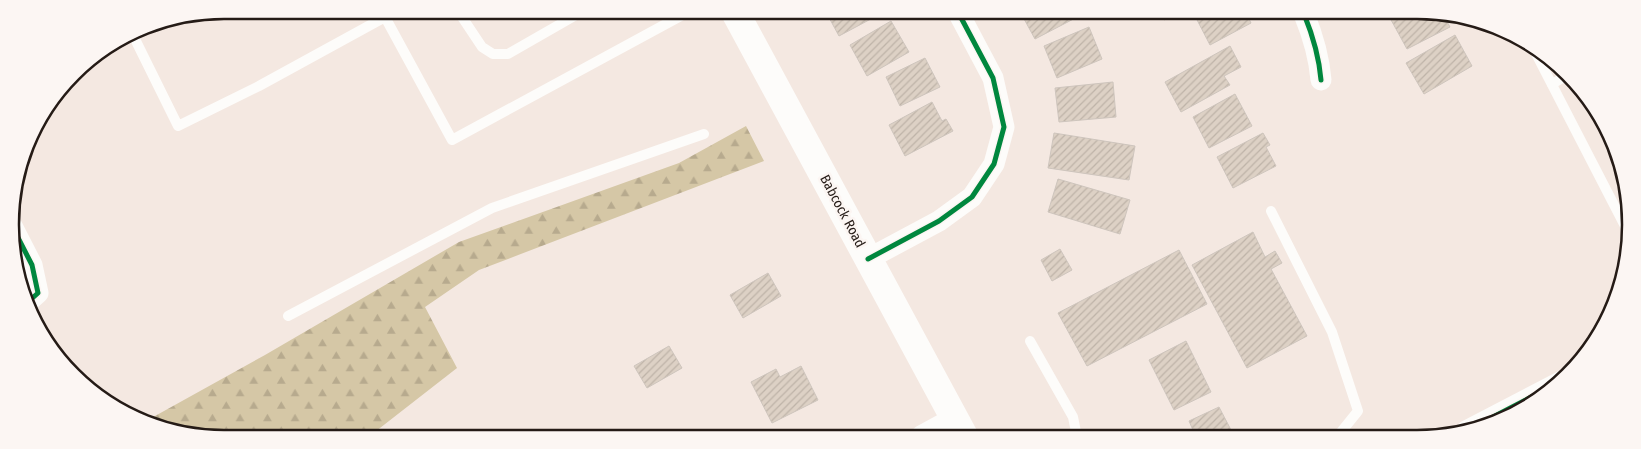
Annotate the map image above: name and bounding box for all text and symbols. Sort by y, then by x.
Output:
street label: Babcock Road [816,172,869,250]

